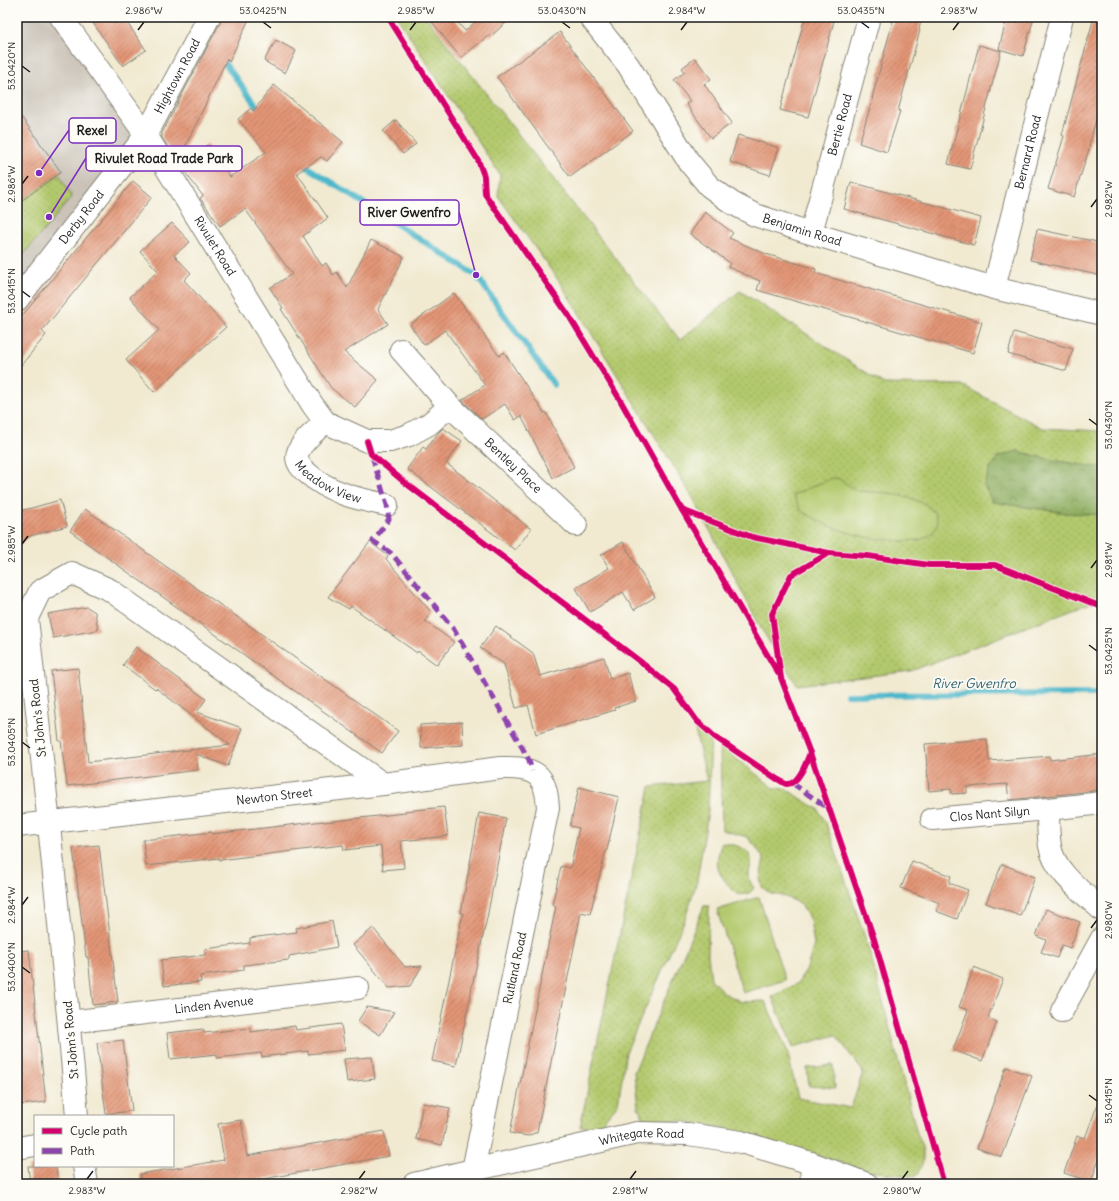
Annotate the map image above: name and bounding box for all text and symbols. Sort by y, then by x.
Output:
text: 2.986°W [125,4,163,17]
text: 53.0425°N [239,4,287,17]
text: 2.985°W [397,4,435,17]
text: 53.0430°N [538,4,586,17]
text: 2.984°W [668,4,706,17]
text: 53.0435°N [837,4,885,17]
text: 2.983°W [940,4,978,17]
street label: Hightown Road [151,36,203,116]
text: 53.0420°N [5,42,18,90]
street label: Bertie Road [824,92,855,157]
street label: Bernard Road [1011,113,1044,191]
callout: Rexel [69,118,116,143]
text: Rexel [77,122,108,139]
callout: Rivulet Road Trade Park [86,146,242,171]
text: Rivulet Road Trade Park [94,150,234,167]
text: 2.986°W [5,165,18,203]
text: 2.982°W [1102,181,1115,217]
street label: Derby Road [56,187,107,247]
callout: River Gwenfro [360,200,459,225]
text: River Gwenfro [367,204,451,221]
street label: Benjamin Road [761,210,844,249]
street label: Rivulet Road [191,213,239,278]
text: 53.0415°N [5,268,18,314]
text: 53.0430°N [1102,401,1115,449]
street label: Bentley Place [482,435,545,496]
street label: Meadow View [292,457,364,506]
text: 2.985°W [5,525,18,563]
text: 2.981°W [1102,542,1115,578]
text: 53.0425°N [1102,627,1115,675]
water label: River Gwenfro [932,675,1017,692]
street label: St John's Road [26,678,49,758]
text: 53.0405°N [5,718,18,766]
street label: Newton Street [235,784,313,808]
street label: Clos Nant Silyn [949,803,1030,824]
text: 2.984°W [5,886,18,924]
text: 2.980°W [1102,901,1115,939]
street label: Rutland Road [500,931,529,1005]
text: 53.0400°N [5,942,18,992]
street label: Linden Avenue [173,992,254,1017]
street label: St John's Road [60,1000,81,1080]
text: 53.0415°N [1102,1078,1115,1124]
legend [34,1115,174,1167]
text: Cycle path [70,1123,127,1138]
street label: Whitegate Road [597,1125,684,1148]
text: Path [70,1143,95,1158]
text: 2.983°W [68,1184,106,1197]
text: 2.982°W [341,1184,377,1197]
text: 2.981°W [612,1184,648,1197]
text: 2.980°W [883,1184,921,1197]

